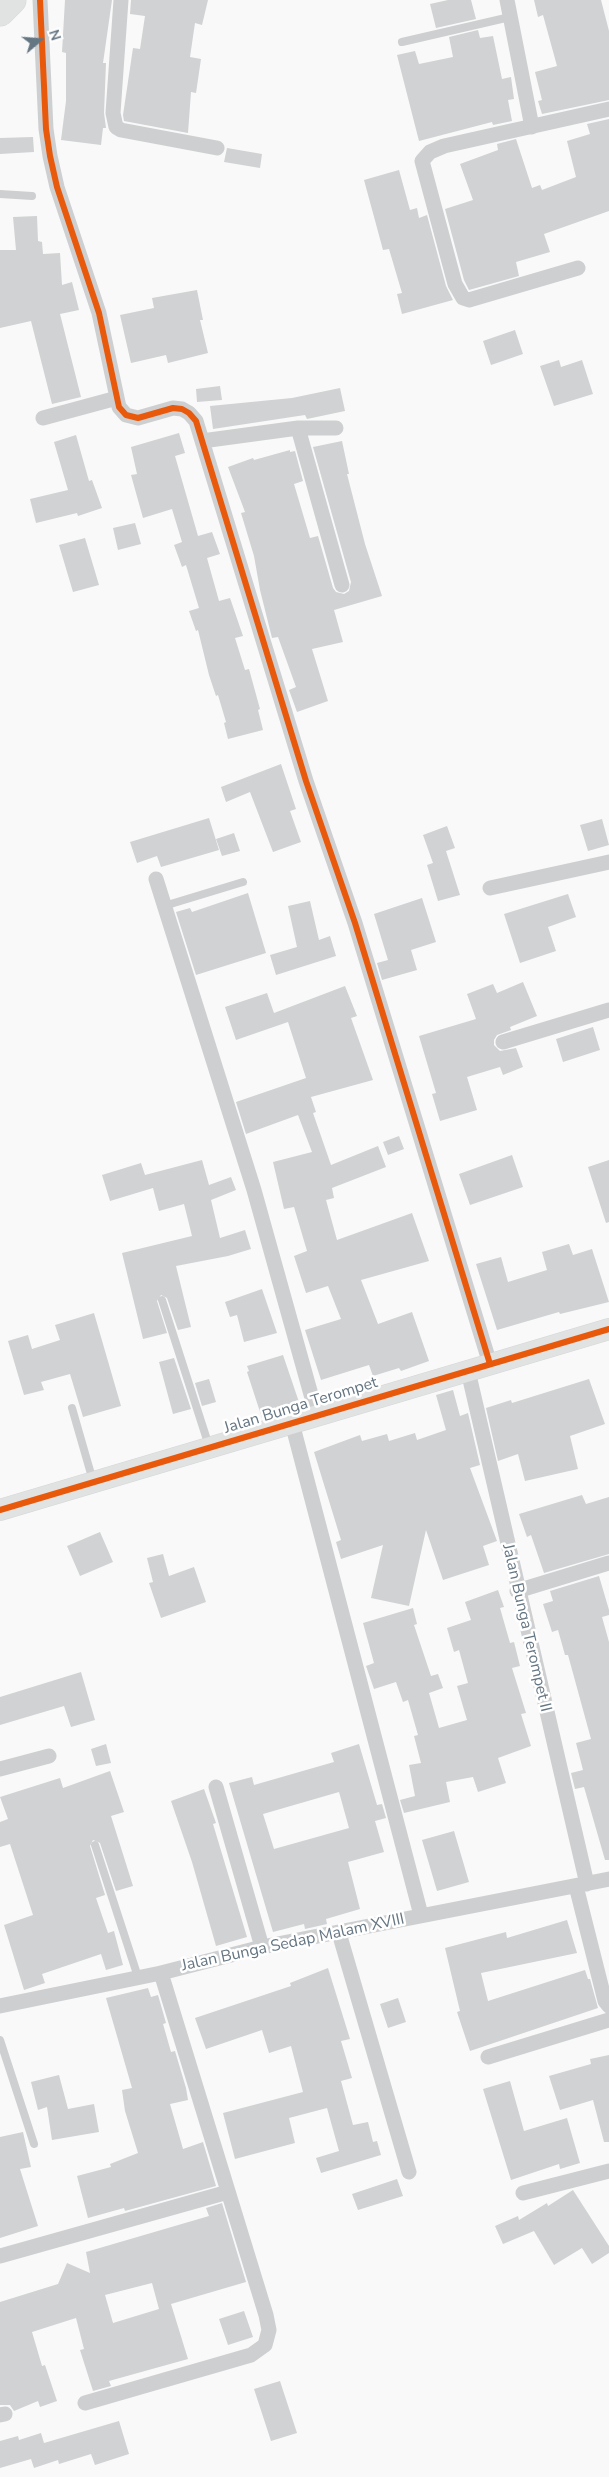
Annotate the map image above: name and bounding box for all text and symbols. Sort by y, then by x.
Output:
north arrow [15,15,65,65]
text: N [44,27,65,43]
street label: Jalan Bunga Terompet [222,1374,380,1438]
street label: Jalan Bunga Terompet II [497,1542,555,1714]
street label: Jalan Bunga Sedap Malam XVIII [180,1910,406,1976]

